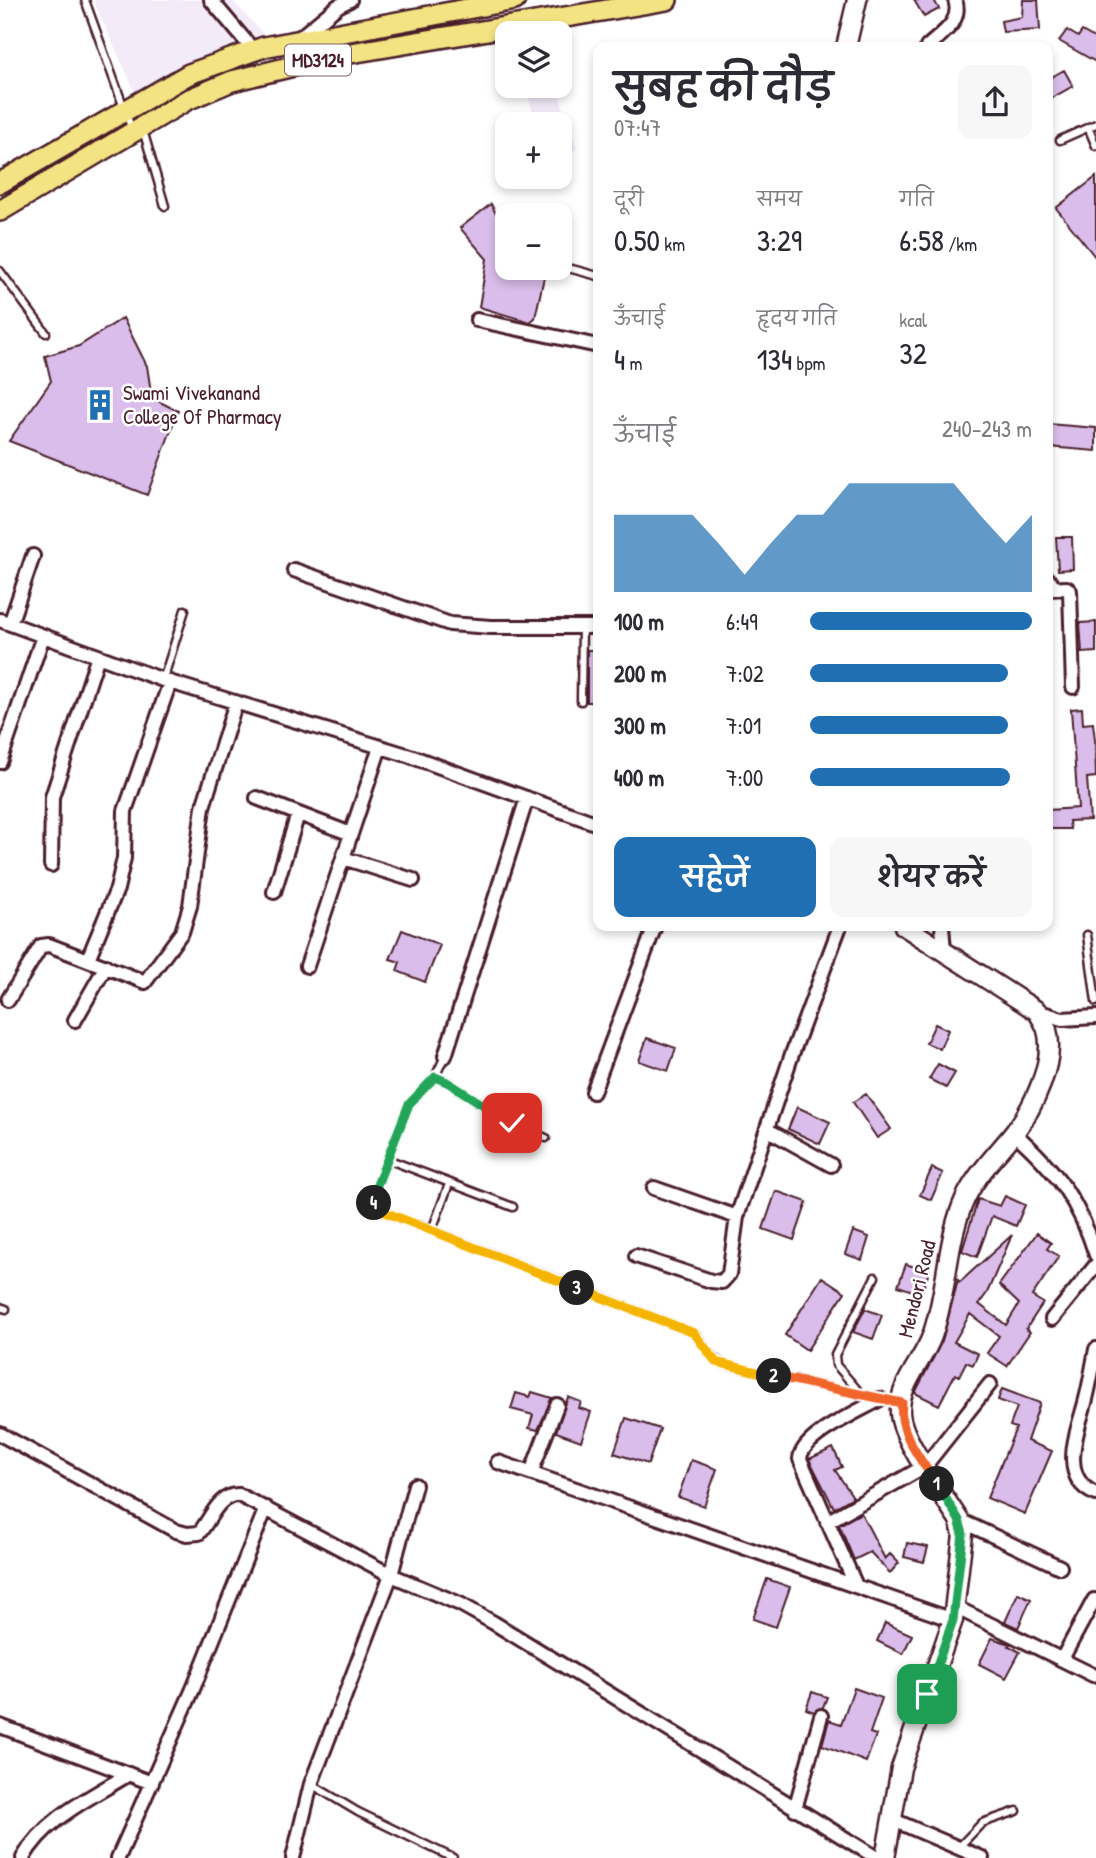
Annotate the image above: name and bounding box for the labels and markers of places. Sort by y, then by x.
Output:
place label: Swami Vivekanand College Of Pharmacy [123,378,282,431]
building icon: Swami Vivekanand College Of Pharmacy [83,388,117,422]
pin [482,1093,542,1153]
pin: 4 [356,1186,392,1220]
pin: 3 [560,1270,594,1306]
pin: 2 [756,1358,792,1394]
pin: 1 [920,1466,954,1502]
pin [897,1664,957,1724]

